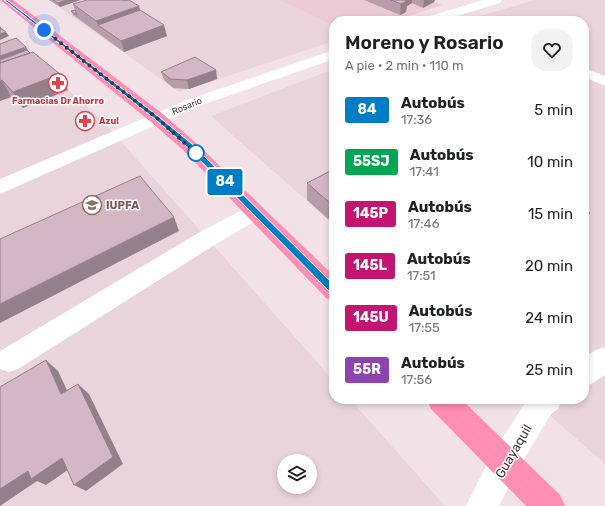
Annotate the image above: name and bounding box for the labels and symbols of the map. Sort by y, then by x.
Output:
your location [34,20,54,40]
pharmacy icon: Farmacias Dr Ahorro [47,72,69,94]
street label: Rosario [171,95,203,117]
place label: Farmacias Dr Ahorro [12,96,104,106]
pharmacy icon: Azul [74,110,96,132]
place label: Azul [99,116,119,126]
unlabelled marker [187,144,205,162]
line badge: 84 [207,169,243,195]
school or university icon: IUPFA [81,194,103,216]
place label: IUPFA [106,199,139,212]
street label: Guayaquil [492,422,535,481]

